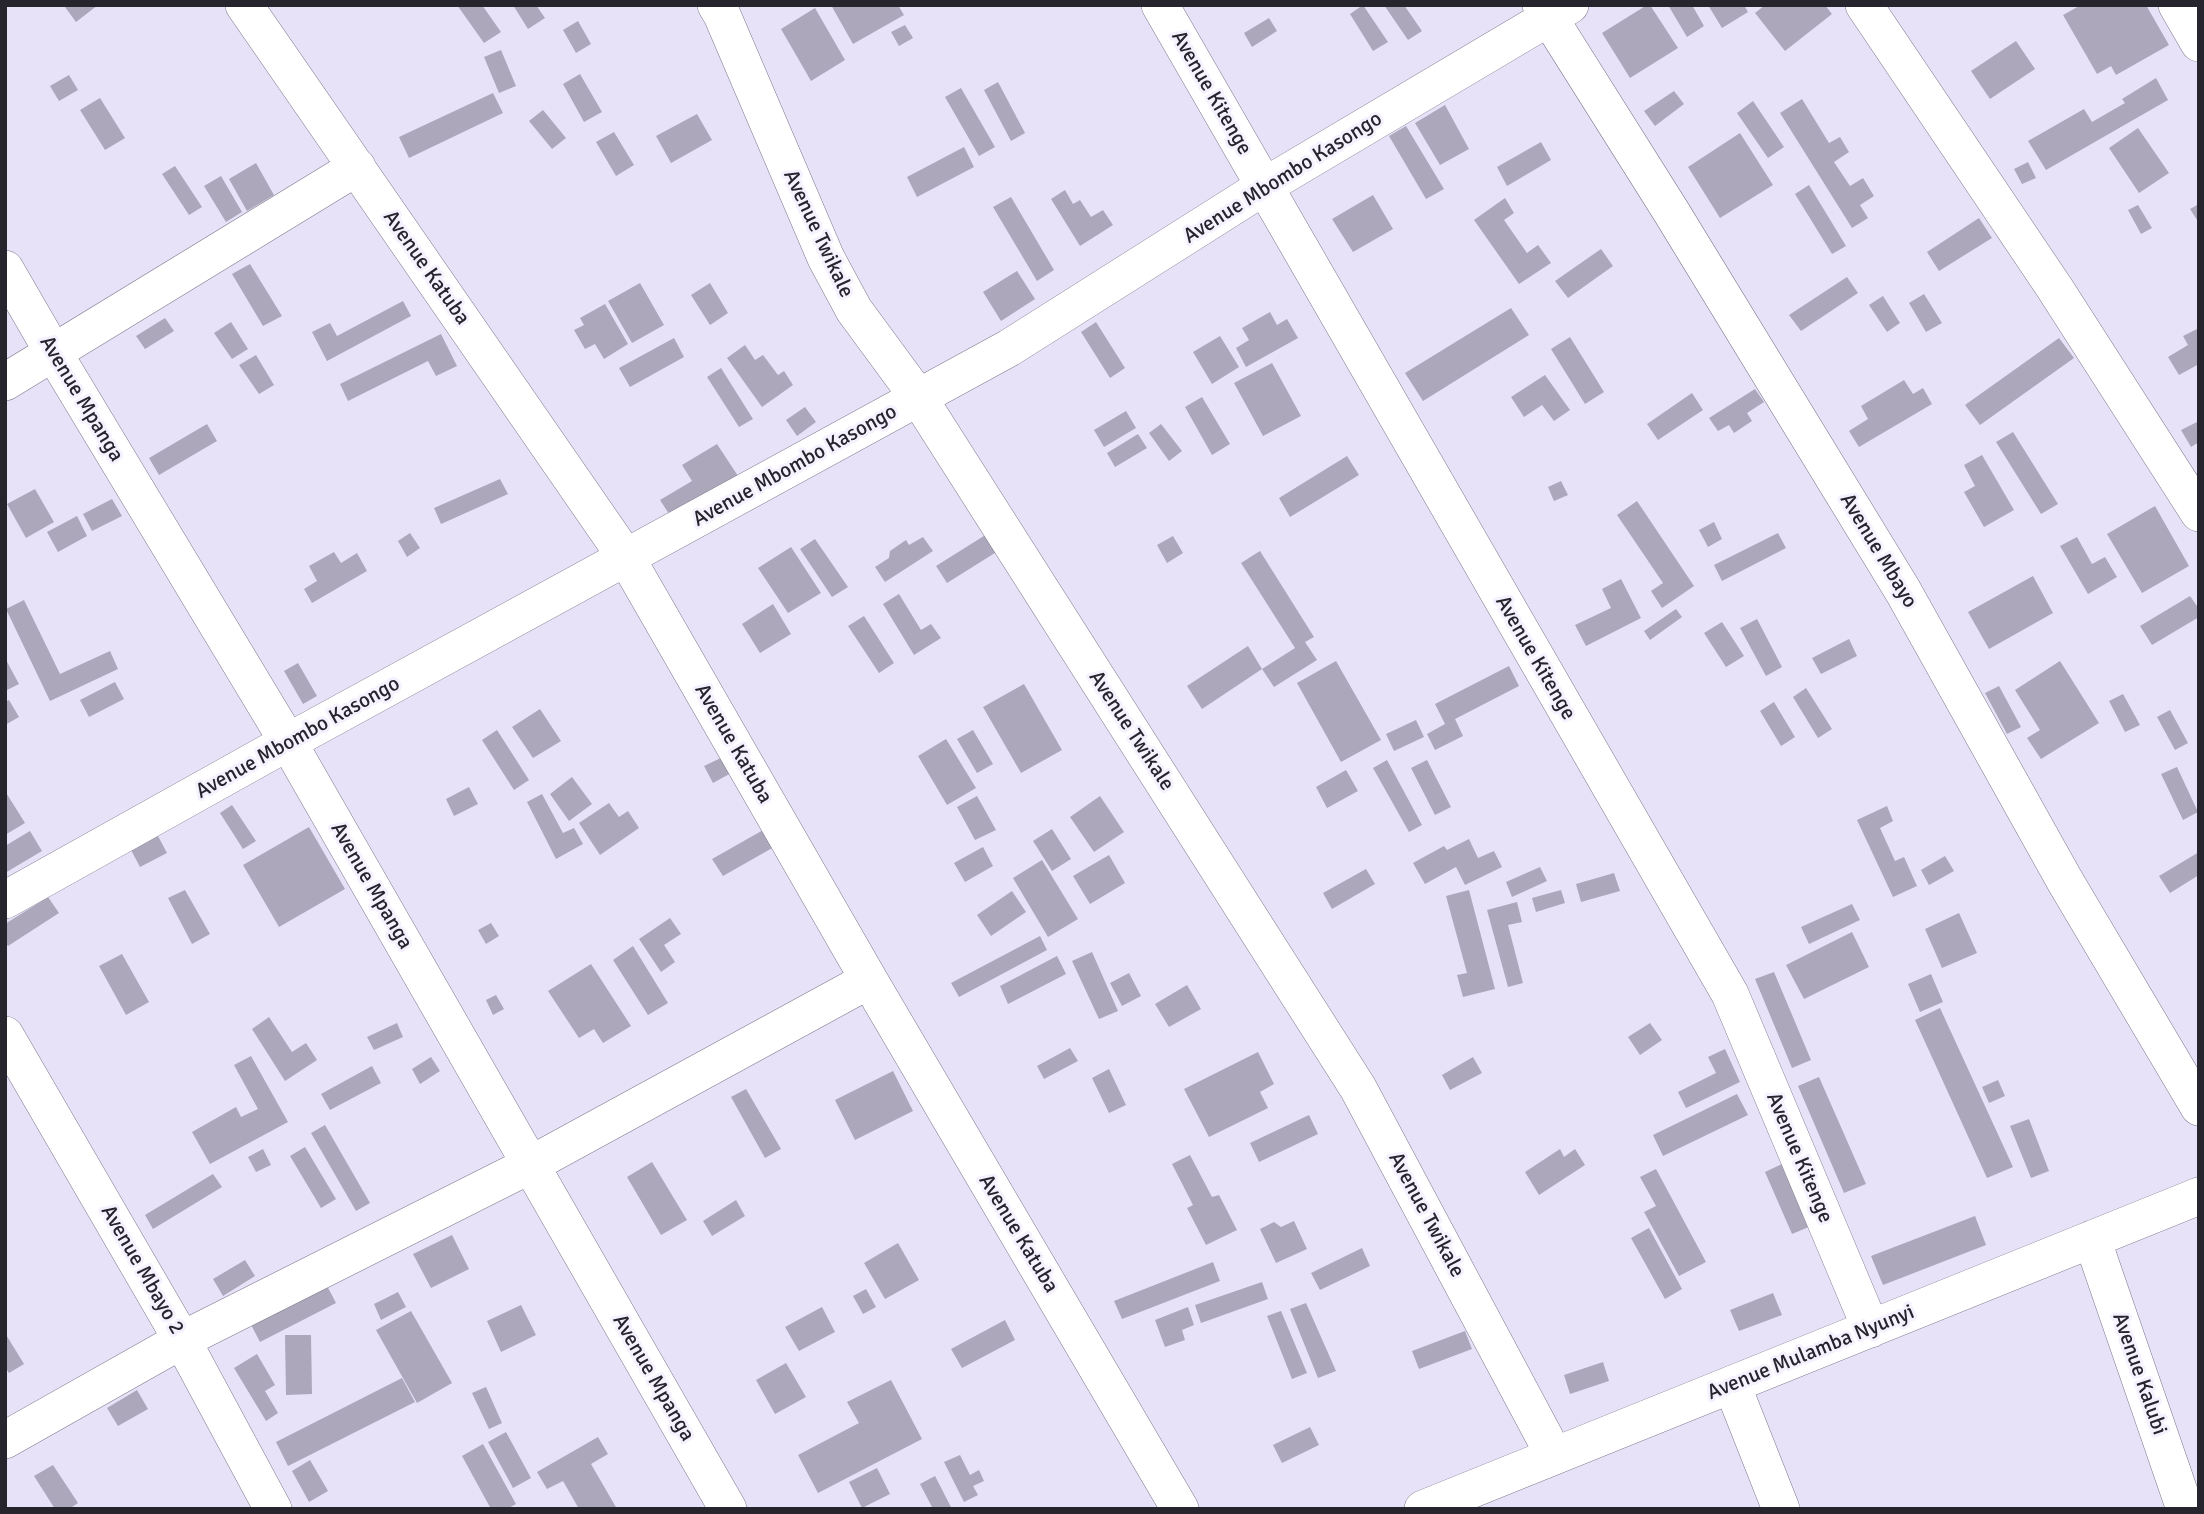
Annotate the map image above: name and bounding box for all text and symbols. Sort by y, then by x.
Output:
street label: Avenue Kitenge [1165,26,1257,160]
street label: Avenue Mbombo Kasongo [1179,107,1387,249]
street label: Avenue Twikale [777,166,859,302]
street label: Avenue Katuba [377,206,475,330]
street label: Avenue Mpanga [34,332,128,466]
street label: Avenue Mbombo Kasongo [689,399,901,533]
street label: Avenue Mbayo [1834,489,1922,613]
street label: Avenue Kitenge [1489,591,1581,725]
street label: Avenue Twikale [1083,666,1179,796]
street label: Avenue Mbombo Kasongo [192,671,404,805]
street label: Avenue Katuba [689,680,777,808]
street label: Avenue Mpanga [325,818,417,954]
street label: Avenue Kitenge [1760,1089,1838,1227]
street label: Avenue Twikale [1382,1148,1470,1282]
street label: Avenue Katuba [973,1170,1063,1298]
street label: Avenue Mbayo 2 [95,1201,189,1339]
street label: Avenue Mulamba Nyunyi [1704,1300,1918,1406]
street label: Avenue Mpanga [607,1310,699,1446]
street label: Avenue Kalubi [2106,1310,2172,1438]

